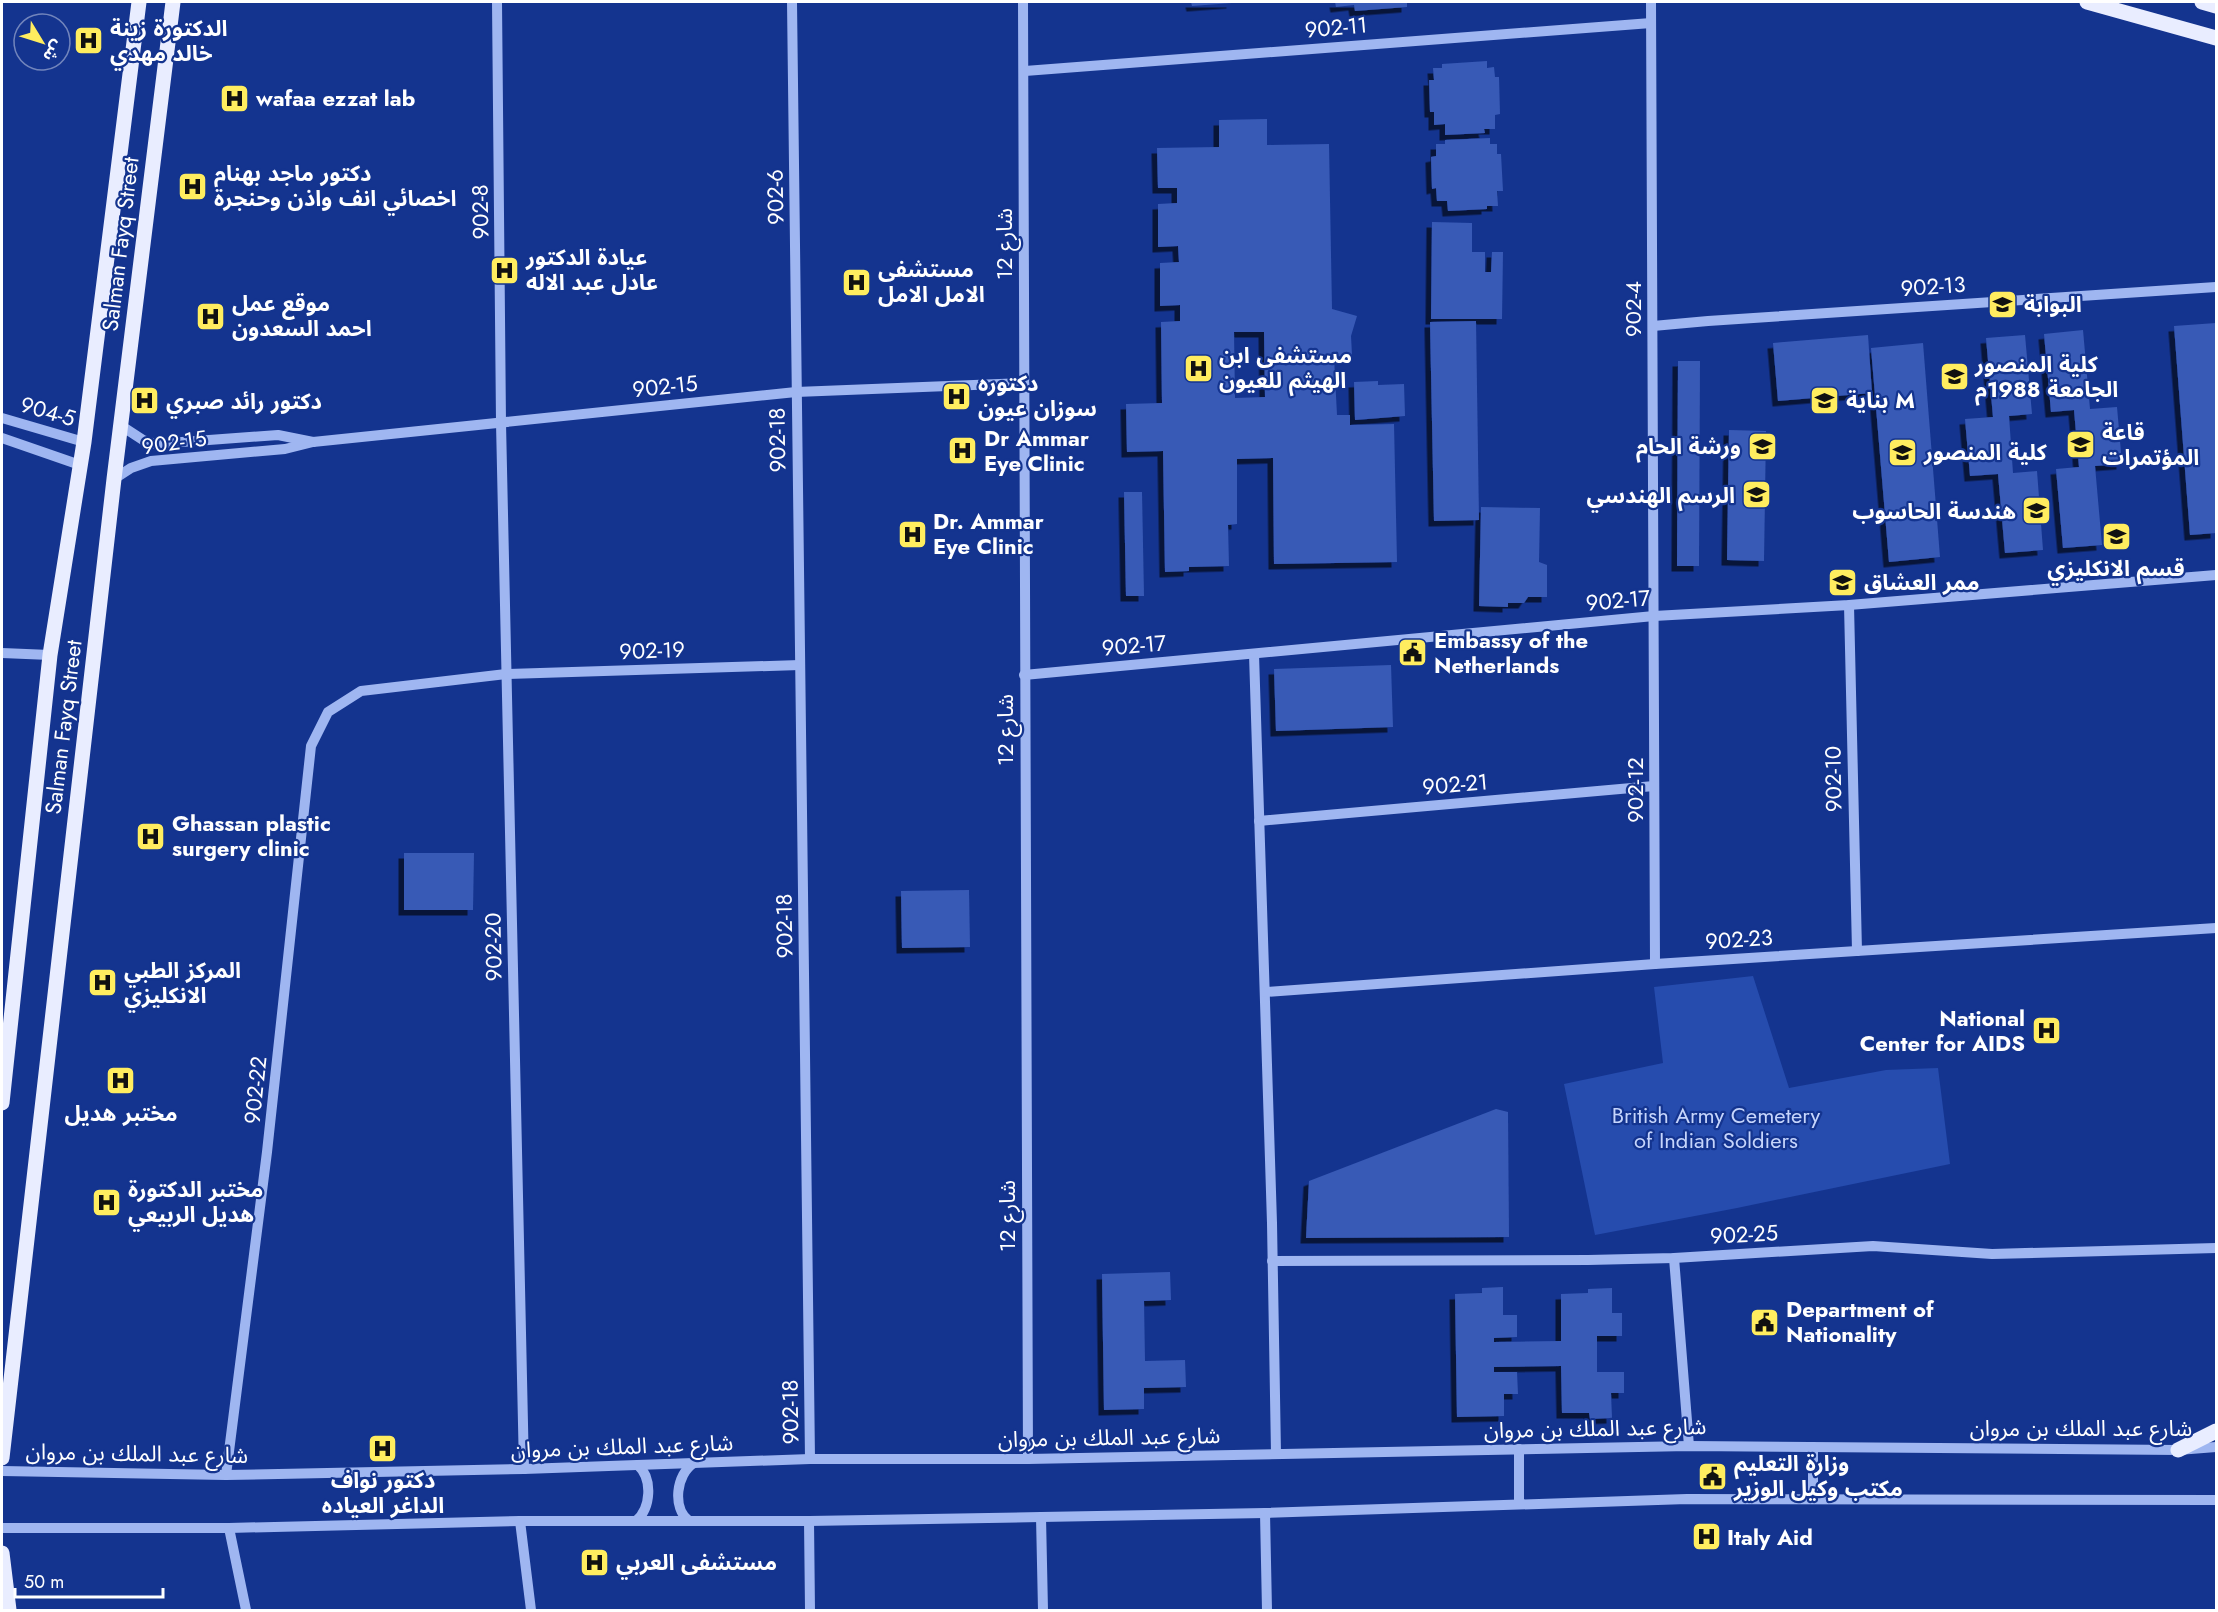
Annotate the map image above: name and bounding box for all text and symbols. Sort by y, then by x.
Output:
street label: 902-11 [1303,8,1369,46]
north arrow [12,12,72,72]
place label: الدكتورة زينة خالد مهدي [110,12,228,71]
hospital icon: الدكتورة زينة خالد مهدي [73,25,105,57]
text: ش [38,35,69,67]
hospital icon: wafaa ezzat lab [219,82,251,114]
place label: wafaa ezzat lab [255,82,415,114]
street label: Salman Fayq Street [93,154,147,333]
place label: دكتور ماجد بهنام اخصائي انف واذن وحنجرة [214,157,456,216]
street label: 902-6 [759,169,791,225]
hospital icon: دكتور ماجد بهنام اخصائي انف واذن وحنجرة [177,170,209,202]
street label: 902-8 [464,184,496,240]
street label: شارع 12 [988,208,1021,280]
place label: عيادة الدكتور عادل عبد الاله [525,241,658,298]
place label: مستشفى الامل الامل [878,253,985,310]
hospital icon: عيادة الدكتور عادل عبد الاله [489,254,521,286]
hospital icon: مستشفى الامل الامل [841,266,873,298]
street label: 902-13 [1899,268,1967,304]
street label: 902-4 [1617,281,1649,337]
place label: موقع عمل احمد السعدون [232,287,372,344]
school or university icon: البوابة [1987,288,2019,320]
place label: البوابة [2024,288,2082,320]
hospital icon: موقع عمل احمد السعدون [195,300,227,332]
place label: مستشفى ابن الهيثم للعيون [1219,339,1352,397]
place label: كلية المنصور الجامعة 1988م [1974,348,2118,406]
hospital icon: مستشفى ابن الهيثم للعيون [1182,352,1214,384]
school or university icon: كلية المنصور الجامعة 1988م [1938,361,1970,393]
street label: 902-15 [631,367,699,405]
place label: دكتوره سوزان عيون [978,367,1097,424]
hospital icon: دكتوره سوزان عيون [941,380,973,412]
school or university icon: بناية M [1809,384,1841,416]
place label: بناية M [1846,384,1915,416]
hospital icon: دكتور رائد صبري [129,385,161,417]
place label: دكتور رائد صبري [166,385,322,419]
street label: 904-5 [17,388,79,434]
street label: 902-18 [760,407,794,473]
place label: قاعة المؤتمرات [2102,416,2199,473]
street label: 902-15 [139,422,209,462]
place label: Dr Ammar Eye Clinic [984,422,1089,479]
school or university icon: قاعة المؤتمرات [2065,429,2097,461]
place label: ورشة الحام [1636,430,1741,463]
school or university icon: ورشة الحام [1746,430,1778,462]
hospital icon: Dr Ammar Eye Clinic [947,435,979,467]
school or university icon: كلية المنصور [1887,436,1919,468]
place label: كلية المنصور [1923,436,2048,468]
place label: الرسم الهندسي [1587,479,1735,513]
school or university icon: الرسم الهندسي [1740,479,1772,511]
place label: هندسة الحاسوب [1852,495,2016,527]
school or university icon: هندسة الحاسوب [2021,495,2053,527]
place label: Dr. Ammar Eye Clinic [933,505,1044,562]
hospital icon: Dr. Ammar Eye Clinic [896,518,928,550]
school or university icon: قسم الانكليزي [2100,520,2132,552]
place label: قسم الانكليزي [2047,552,2185,586]
school or university icon: ممر العشاق [1827,566,1859,598]
place label: ممر العشاق [1864,566,1979,598]
street label: 902-17 [1584,581,1652,619]
place label: Embassy of the Netherlands [1434,624,1588,681]
street label: 902-17 [1100,626,1168,664]
street label: 902-19 [619,633,685,667]
street label: Salman Fayq Street [36,637,90,816]
public building icon: Embassy of the Netherlands [1397,637,1429,669]
street label: شارع 12 [989,694,1022,766]
street label: 902-10 [1816,746,1850,812]
street label: 902-12 [1619,757,1651,823]
street label: 902-21 [1421,765,1489,803]
place label: Ghassan plastic surgery clinic [172,807,331,864]
hospital icon: Ghassan plastic surgery clinic [135,820,167,852]
street label: 902-18 [767,893,801,959]
street label: 902-20 [476,912,510,982]
street label: 902-23 [1704,921,1774,957]
place label: المركز الطبي الانكليزي [124,954,241,1013]
hospital icon: المركز الطبي الانكليزي [87,967,119,999]
place label: National Center for AIDS [1860,1002,2025,1059]
hospital icon: National Center for AIDS [2030,1015,2062,1047]
street label: 902-22 [236,1054,274,1126]
hospital icon: مختبر هديل [105,1065,137,1097]
place label: مختبر هديل [64,1097,178,1129]
park label: British Army Cemetery of Indian Soldiers [1612,1099,1820,1156]
place label: مختبر الدكتورة هديل الربيعي [128,1173,263,1232]
street label: شارع 12 [991,1180,1024,1252]
hospital icon: مختبر الدكتورة هديل الربيعي [91,1186,123,1218]
street label: 902-25 [1709,1216,1779,1252]
place label: Department of Nationality [1786,1293,1935,1350]
public building icon: Department of Nationality [1749,1306,1781,1338]
street label: 902-18 [773,1379,807,1445]
street label: شارع عبد الملك بن مروان [1483,1410,1707,1447]
street label: شارع عبد الملك بن مروان [1970,1412,2192,1445]
street label: شارع عبد الملك بن مروان [997,1419,1221,1456]
street label: شارع عبد الملك بن مروان [510,1426,734,1467]
hospital icon: دكتور نواف الداغر العياده [367,1432,399,1464]
street label: شارع عبد الملك بن مروان [25,1435,249,1472]
place label: وزارة التعليم مكتب وكيل الوزير [1733,1447,1903,1504]
public building icon: وزارة التعليم مكتب وكيل الوزير [1697,1460,1729,1492]
place label: دكتور نواف الداغر العياده [322,1464,444,1521]
hospital icon: Italy Aid [1690,1521,1722,1553]
place label: Italy Aid [1727,1521,1813,1553]
hospital icon: مستشفى العربي [579,1546,611,1578]
place label: مستشفى العربي [616,1546,777,1580]
scale bar [15,1561,164,1599]
text: 50 m [24,1569,64,1595]

